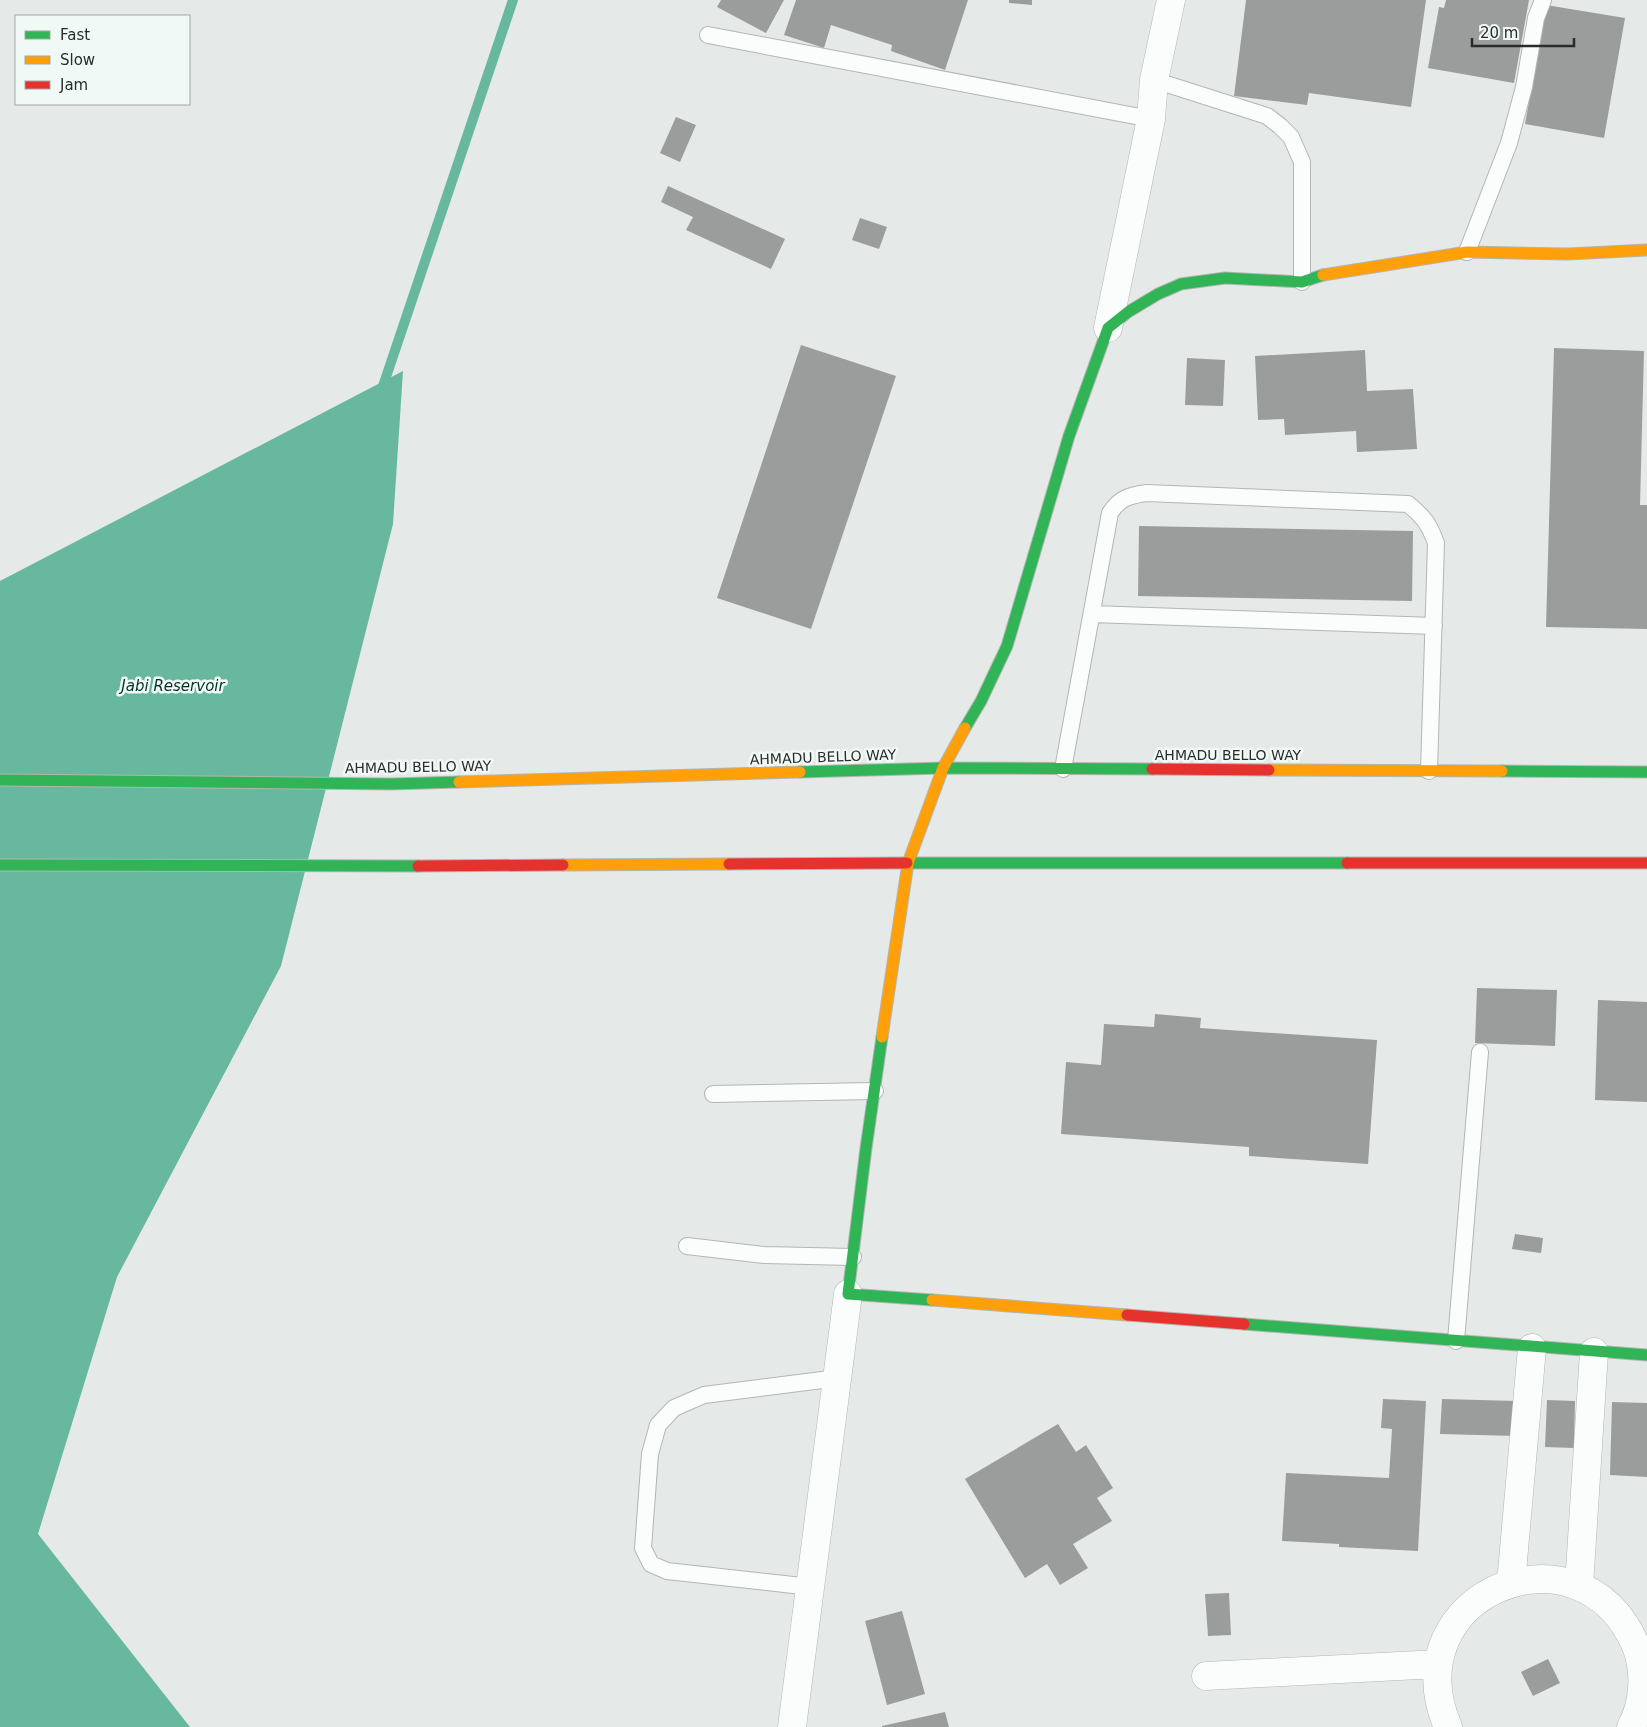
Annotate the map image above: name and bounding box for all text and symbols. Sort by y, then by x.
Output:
legend [15,15,190,105]
scale bar [1472,15,1574,47]
text: 20 m [1480,24,1518,42]
text: Fast [60,26,90,44]
text: Slow [60,51,95,69]
text: Jam [59,76,88,94]
water label: Jabi Reservoir [118,677,225,695]
street label: AHMADU BELLO WAY [750,746,897,768]
street label: AHMADU BELLO WAY [1155,747,1302,763]
street label: AHMADU BELLO WAY [345,758,492,776]

